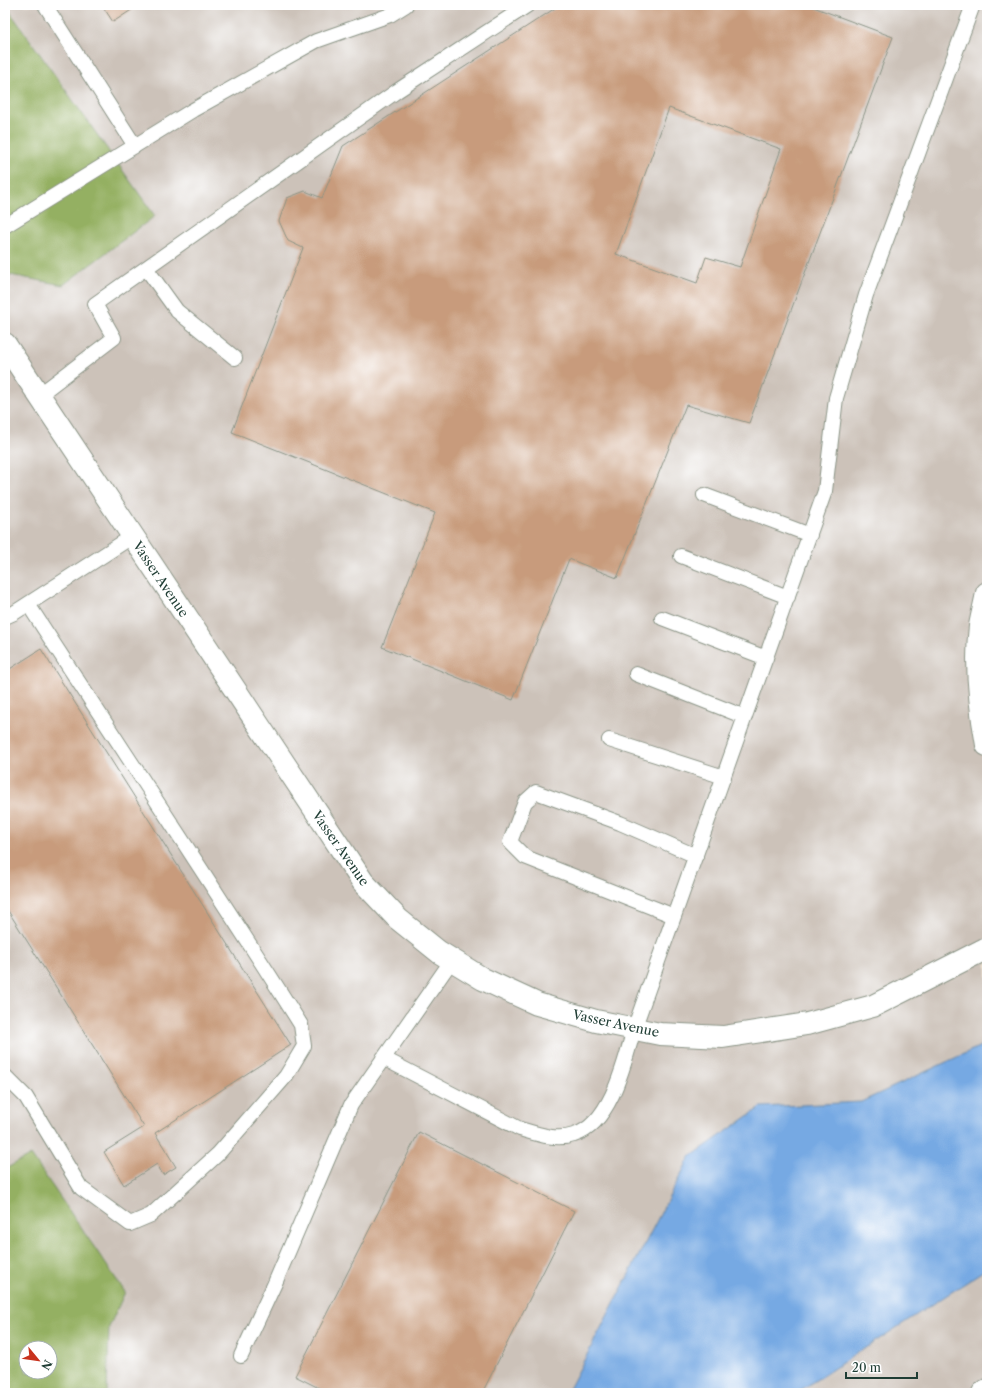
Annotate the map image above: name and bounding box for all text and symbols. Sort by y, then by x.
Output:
street label: Vasser Avenue [129,537,192,620]
street label: Vasser Avenue [309,807,373,889]
street label: Vasser Avenue [570,1006,661,1040]
north arrow [18,1340,58,1380]
scale bar [846,1354,917,1380]
text: N [38,1357,55,1373]
text: 20 m [852,1360,881,1375]

